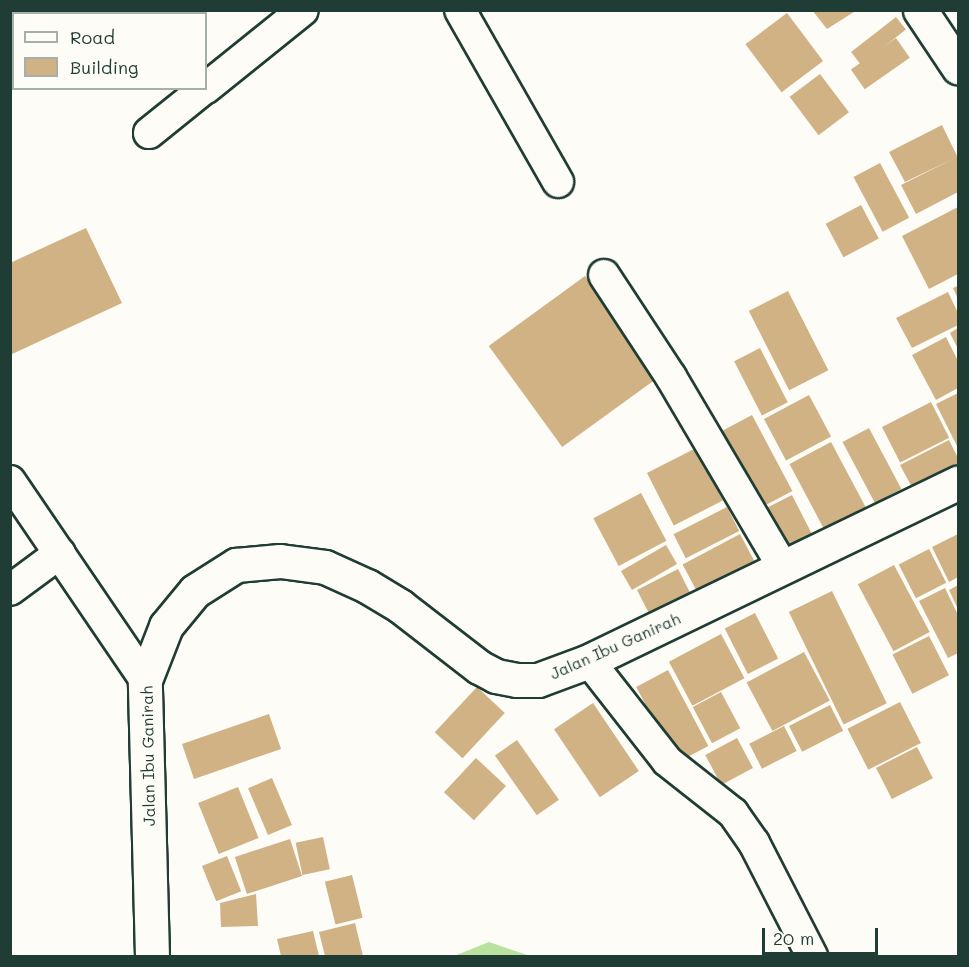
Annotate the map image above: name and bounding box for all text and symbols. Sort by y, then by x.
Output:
legend [12,12,207,90]
text: Road [70,25,115,49]
text: Building [70,55,138,79]
street label: Jalan Ibu Ganirah [547,609,683,683]
street label: Jalan Ibu Ganirah [137,686,159,826]
scale bar [765,916,880,954]
text: 20 m [773,926,814,950]

